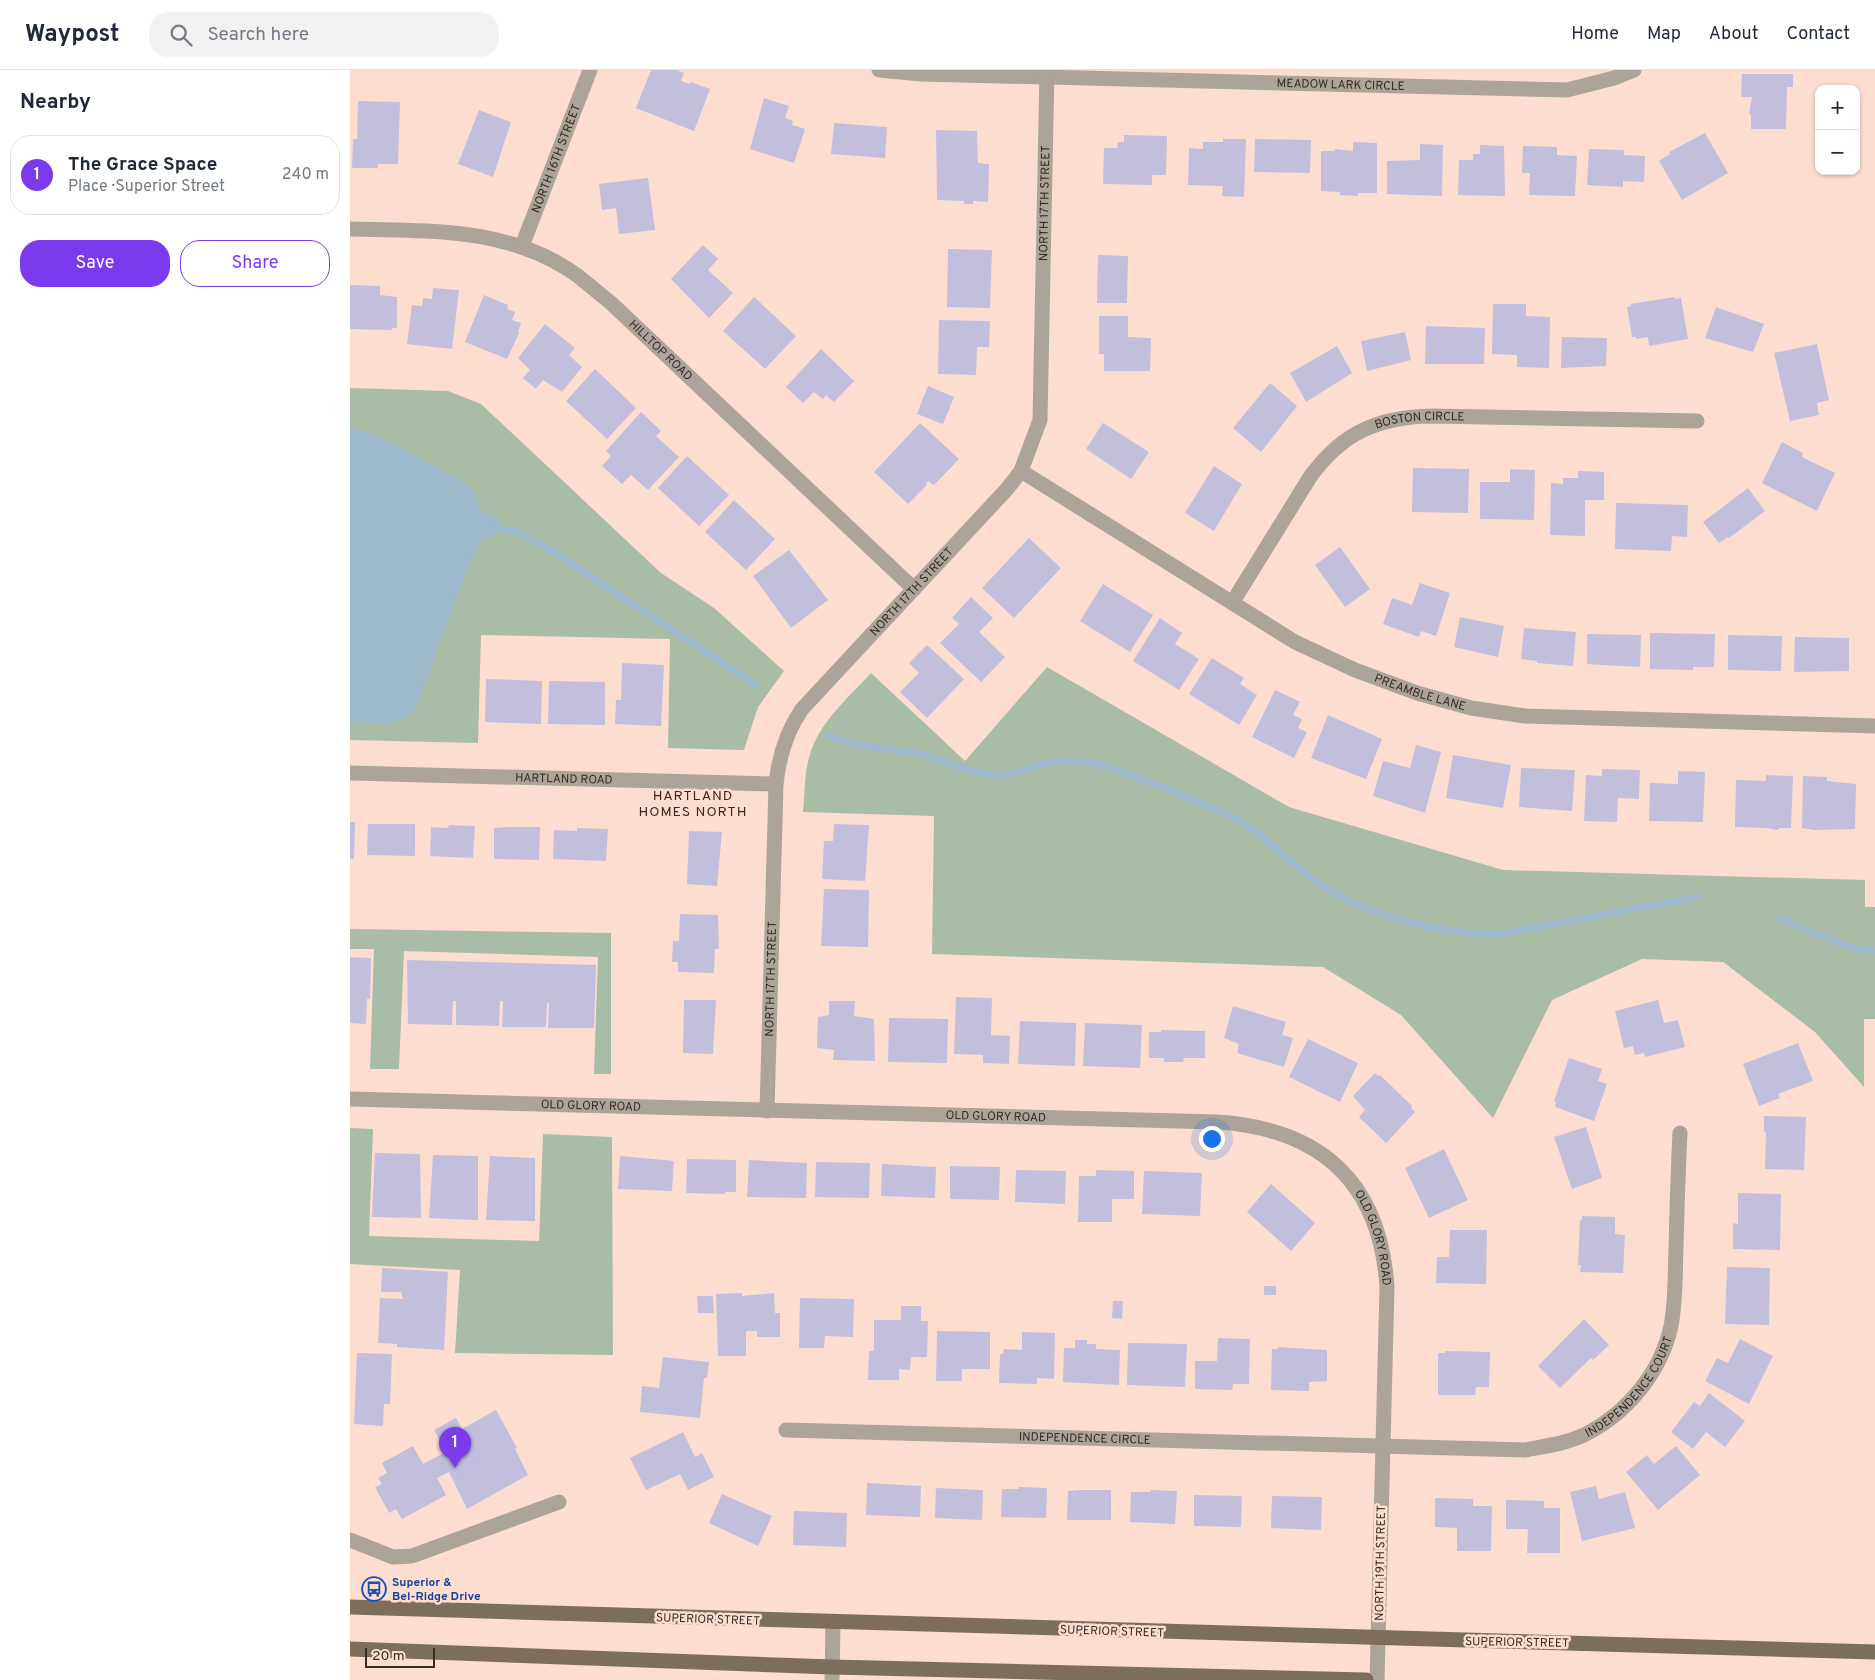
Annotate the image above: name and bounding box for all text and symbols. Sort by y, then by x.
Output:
search box [149,12,499,57]
text: Waypost [25,20,119,50]
icon: search [167,21,195,49]
text: Search here [207,23,309,47]
text: Home [1571,23,1619,46]
text: Map [1647,23,1681,46]
text: About [1709,23,1758,46]
text: Contact [1786,23,1850,46]
street label: MEADOW LARK CIRCLE [1276,76,1405,95]
map controls [1815,85,1860,175]
button: + [1815,85,1860,130]
text: Nearby [20,89,91,116]
street label: NORTH 16TH STREET [529,102,585,215]
button: − [1815,130,1860,175]
street label: NORTH 17TH STREET [1036,145,1054,261]
text: The Grace Space [68,153,217,177]
text: 1 [34,165,40,185]
text: 240 m [282,165,329,185]
text: Place · Superior Street [68,177,225,197]
button: Save [20,240,170,287]
button: Share [180,240,330,287]
street label: HILLTOP ROAD [625,317,695,385]
street label: BOSTON CIRCLE [1373,409,1465,434]
street label: NORTH 17TH STREET [867,544,958,640]
street label: PREAMBLE LANE [1372,671,1467,715]
street label: HARTLAND ROAD [515,770,613,789]
district label: HARTLAND HOMES NORTH [639,788,747,821]
street label: NORTH 17TH STREET [762,921,781,1037]
street label: OLD GLORY ROAD [541,1097,641,1116]
street label: OLD GLORY ROAD [945,1108,1046,1126]
your location [1199,1126,1225,1152]
street label: OLD GLORY ROAD [1350,1187,1394,1286]
street label: INDEPENDENCE COURT [1583,1334,1677,1442]
pin: 1 [439,1427,471,1468]
street label: INDEPENDENCE CIRCLE [1019,1429,1151,1449]
street label: NORTH 19TH STREET [1372,1505,1390,1621]
place label: Superior & Bel‐Ridge Drive [392,1575,481,1605]
bus stop icon: Superior & Bel‐Ridge Drive [361,1576,387,1602]
street label: SUPERIOR STREET [656,1610,760,1630]
street label: SUPERIOR STREET [1060,1622,1164,1642]
street label: SUPERIOR STREET [1465,1634,1569,1652]
scale bar [365,1645,435,1668]
text: 20 m [372,1648,405,1665]

